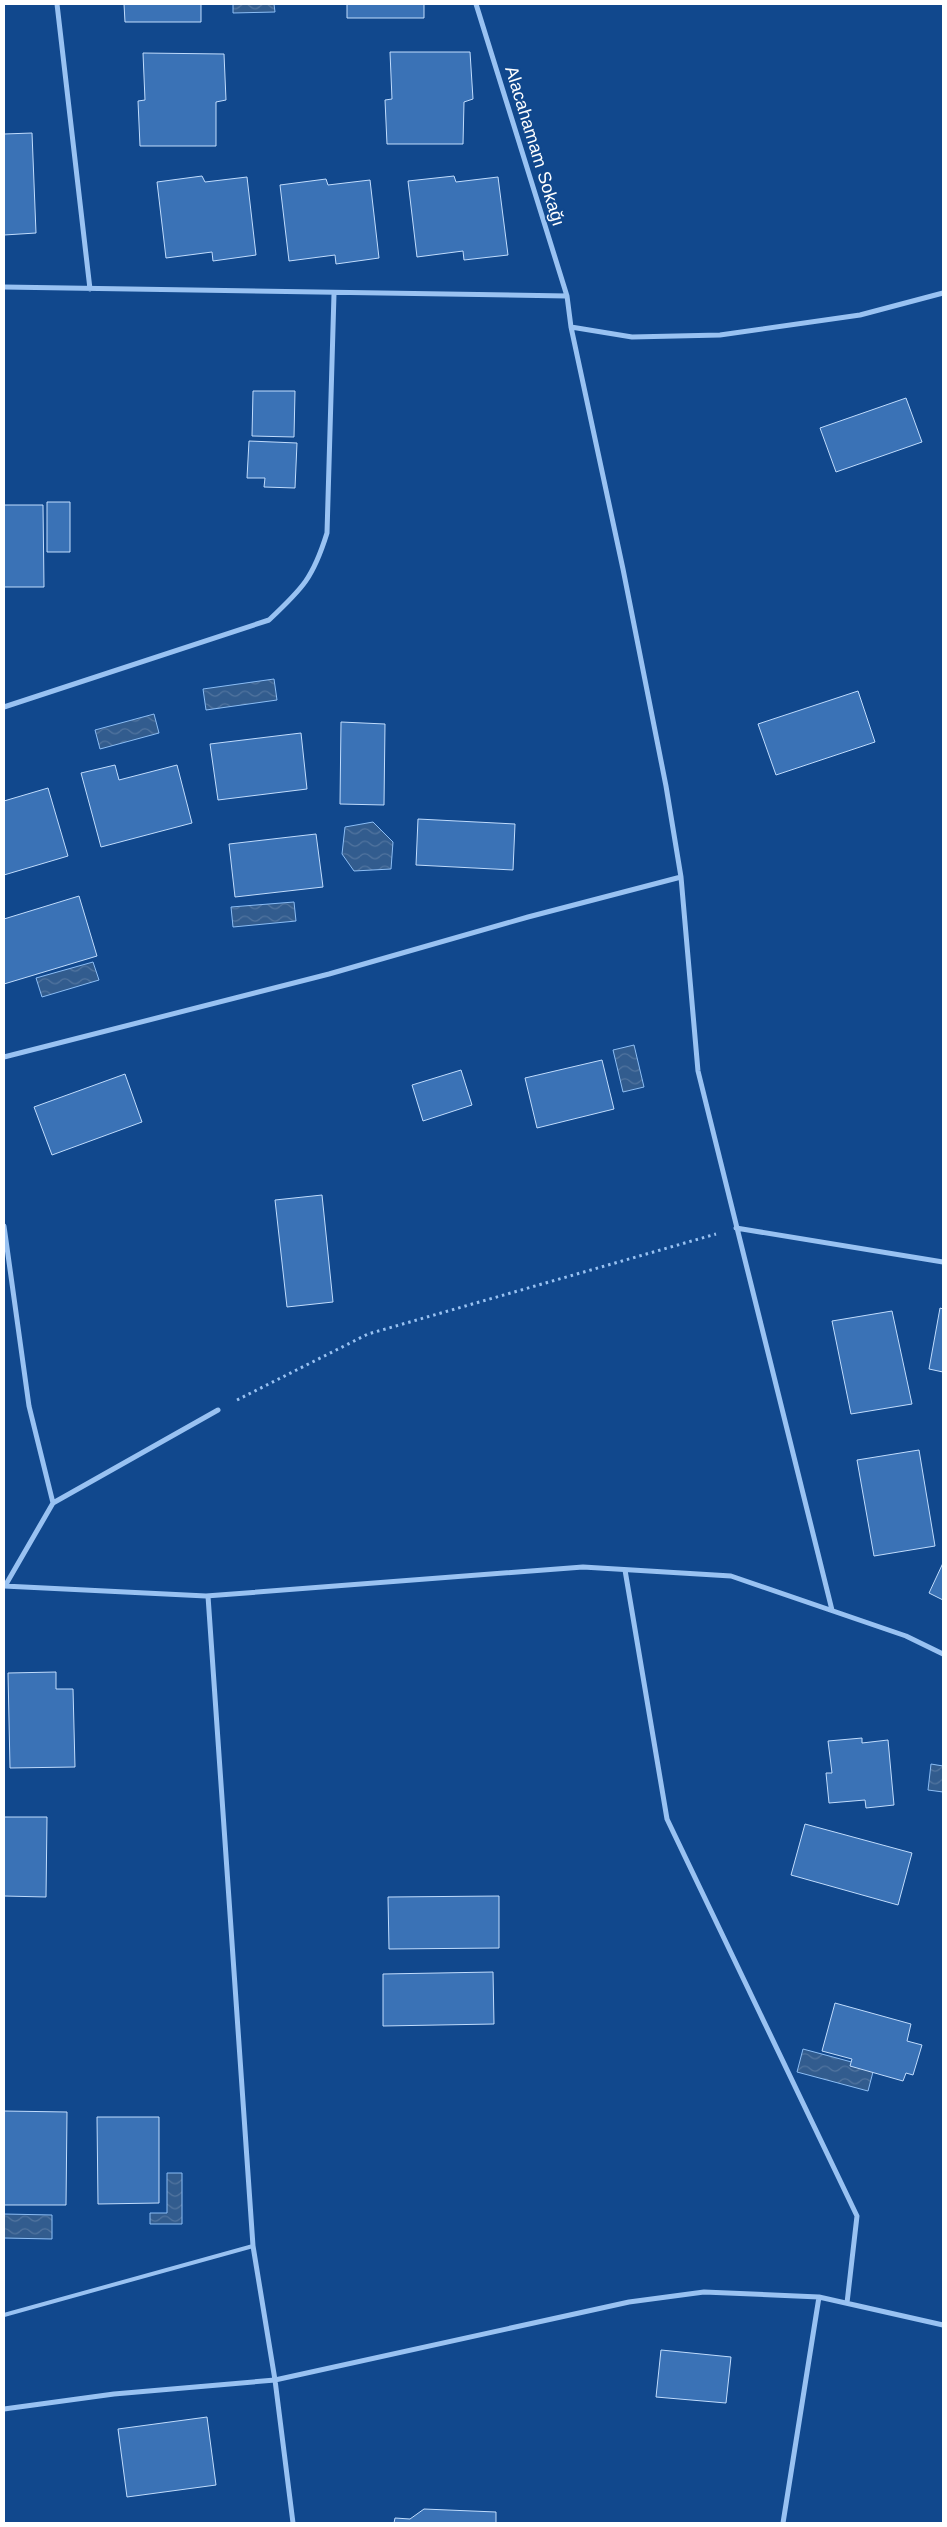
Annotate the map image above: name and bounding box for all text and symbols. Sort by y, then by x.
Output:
street label: Alacahamam Sokağı [501,64,569,228]

